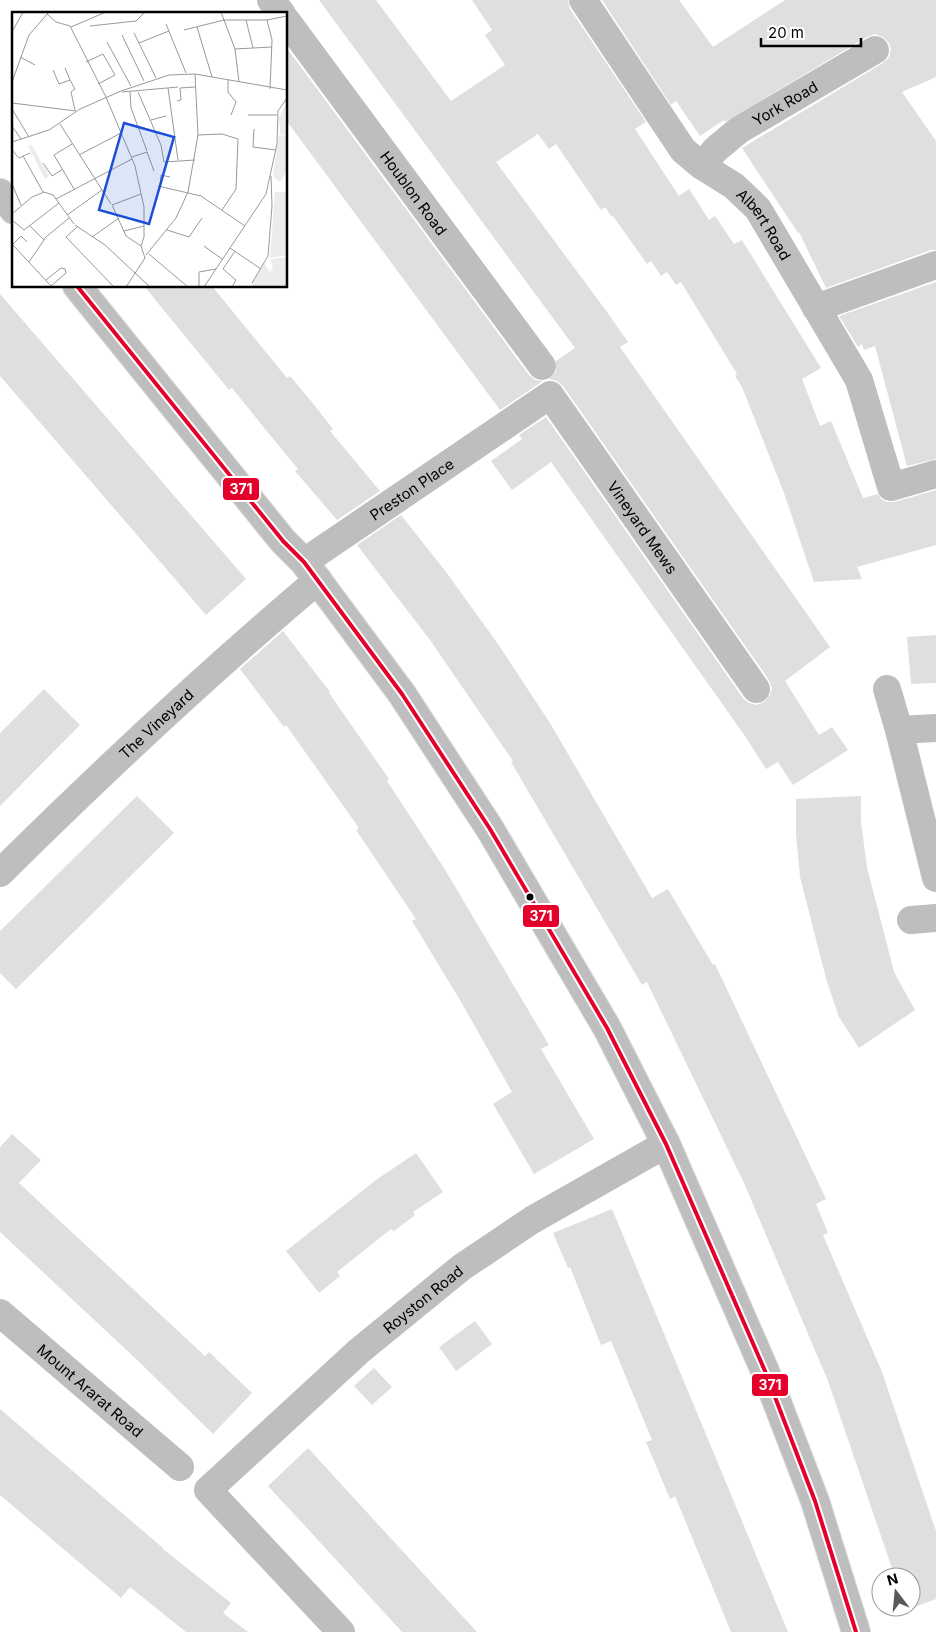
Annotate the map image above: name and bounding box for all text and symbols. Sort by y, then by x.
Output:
inset map [12,12,288,288]
scale bar [761,15,861,47]
text: 20 m [768,23,804,42]
street label: York Road [749,76,821,130]
street label: Houblon Road [376,147,451,239]
street label: Albert Road [733,184,795,263]
street label: Preston Place [366,454,457,524]
line badge: 371 [222,477,260,501]
street label: Vineyard Mews [604,477,682,578]
text: 371 [229,480,253,497]
street label: The Vineyard [115,685,197,763]
unlabelled marker [525,892,535,902]
line badge: 371 [522,904,560,928]
text: 371 [529,907,553,924]
street label: Royston Road [379,1261,467,1337]
street label: Mount Ararat Road [34,1340,147,1441]
line badge: 371 [751,1373,789,1397]
text: 371 [758,1376,782,1393]
north arrow [871,1567,921,1617]
text: N [885,1569,900,1589]

